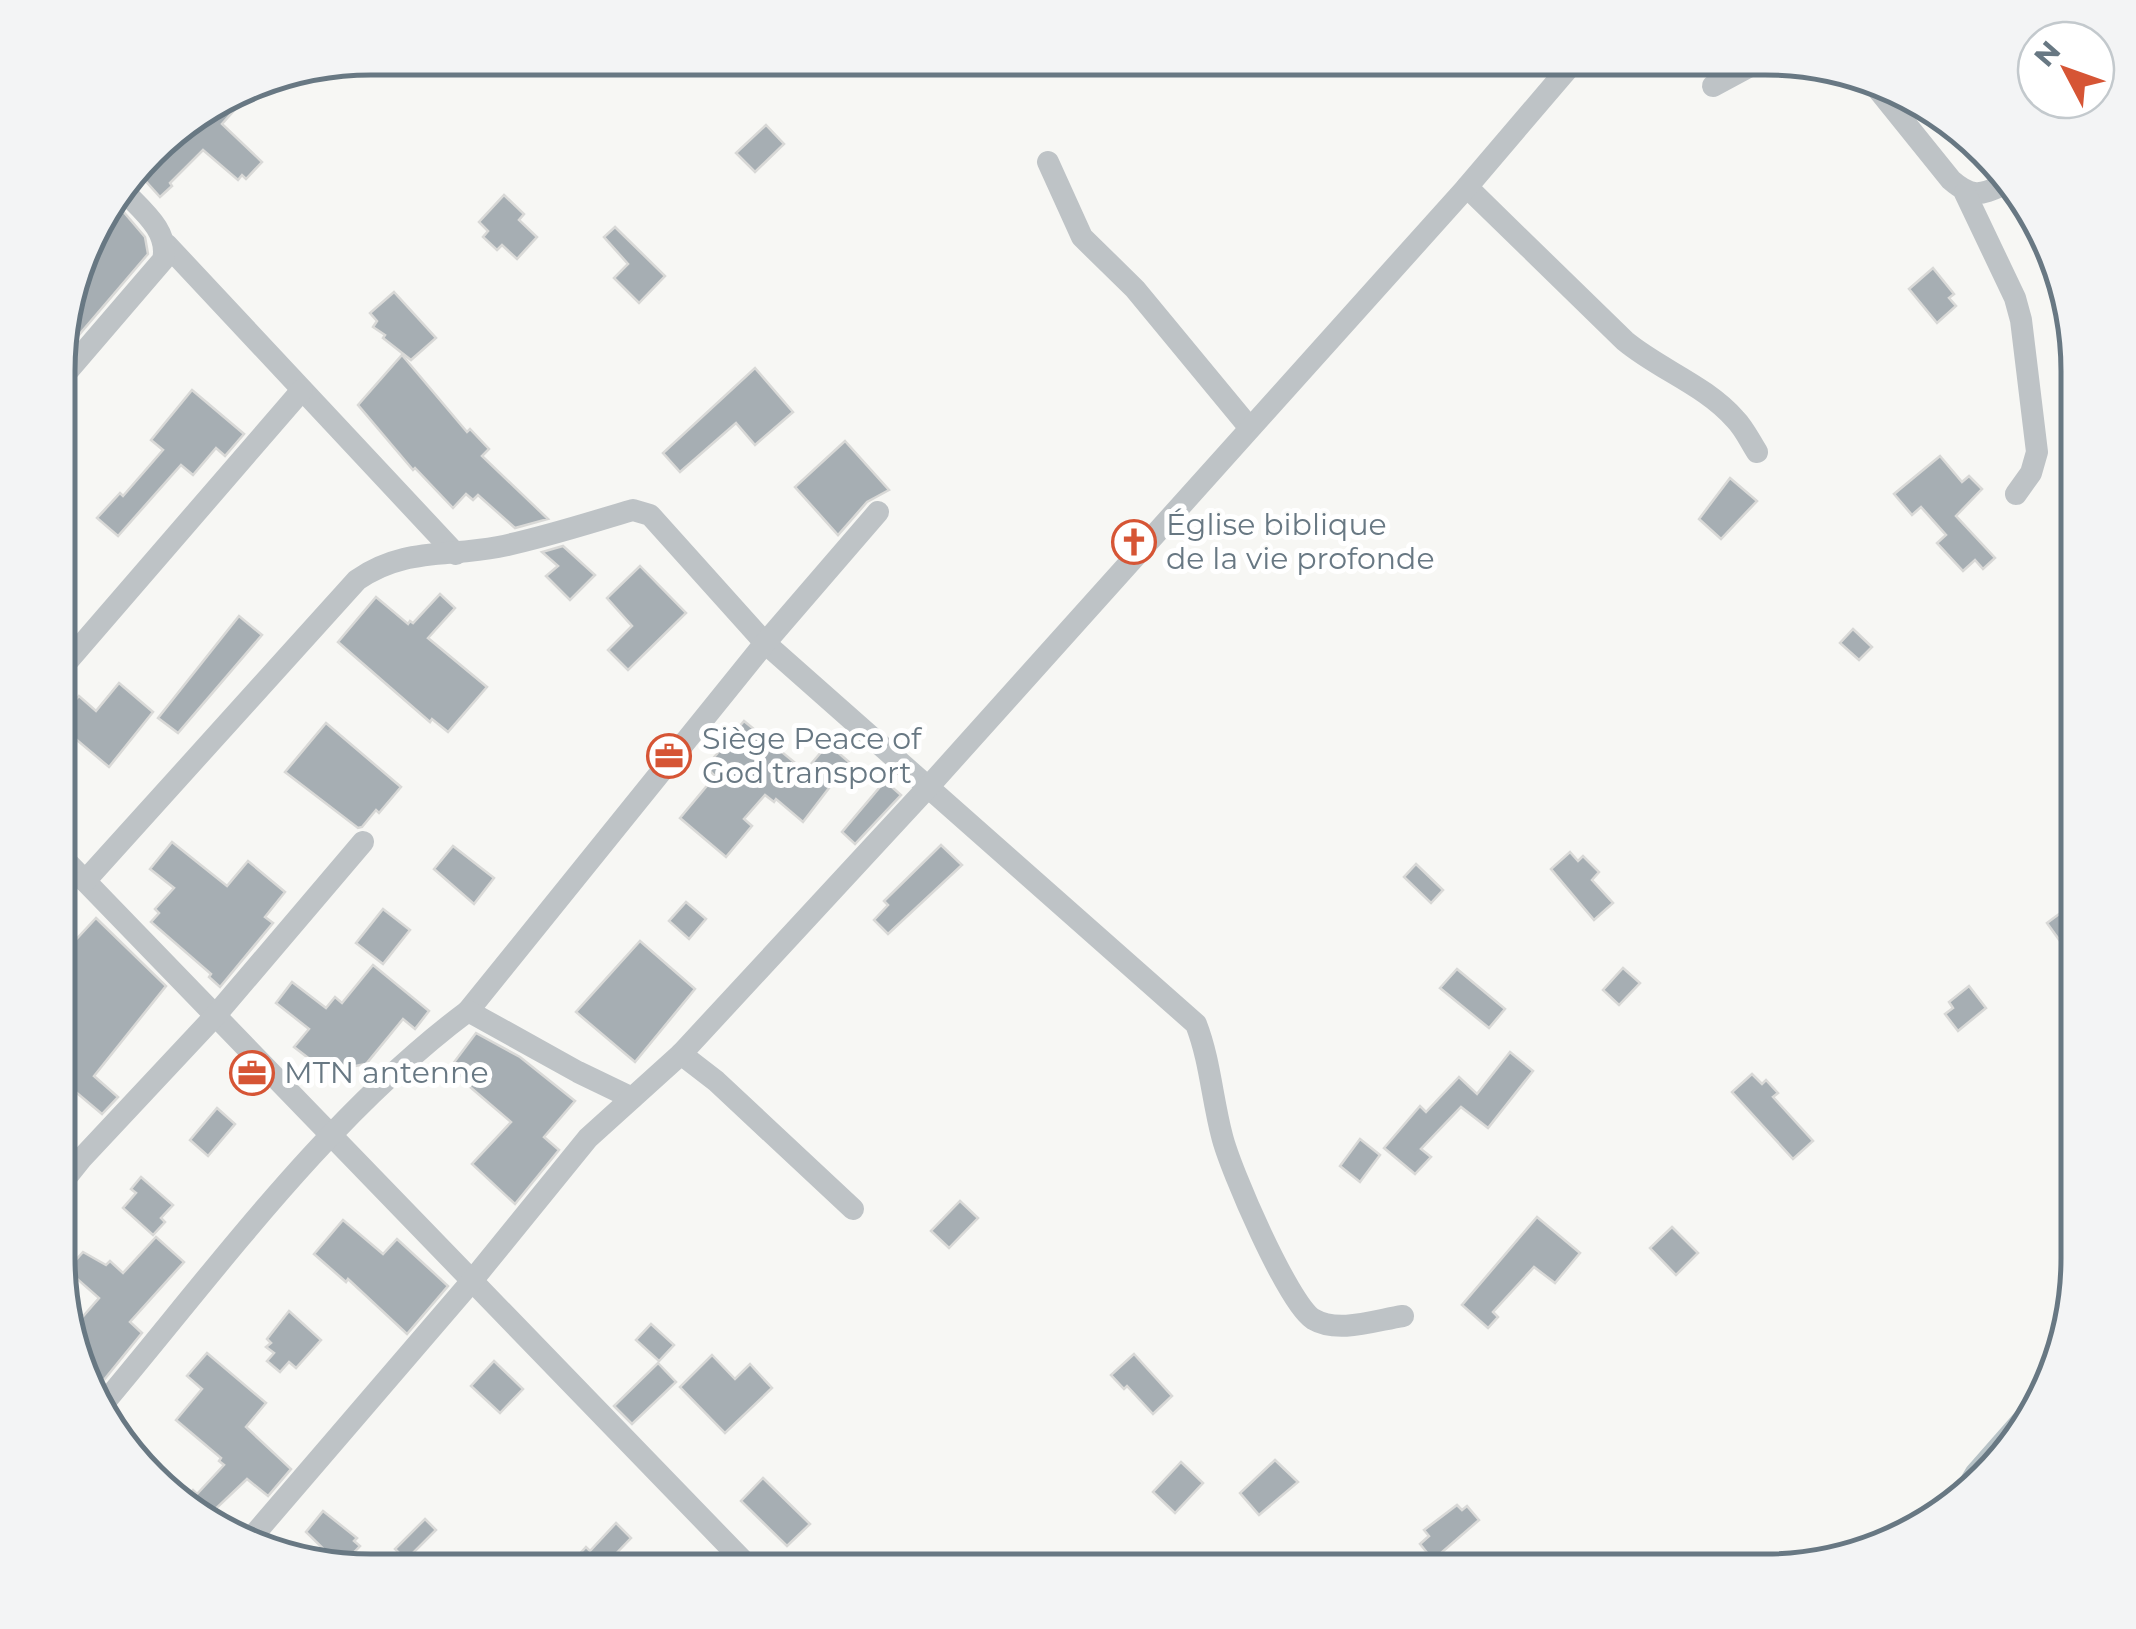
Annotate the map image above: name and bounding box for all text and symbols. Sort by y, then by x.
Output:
north arrow [2016,20,2116,120]
text: N [2027,34,2067,73]
place label: Église biblique de la vie profonde [1166,506,1435,577]
church icon: Église biblique de la vie profonde [1111,519,1157,565]
place label: Siège Peace of God transport [702,720,923,791]
office icon: Siège Peace of God transport [646,733,692,779]
office icon: MTN antenne [229,1050,275,1096]
place label: MTN antenne [284,1054,489,1091]

